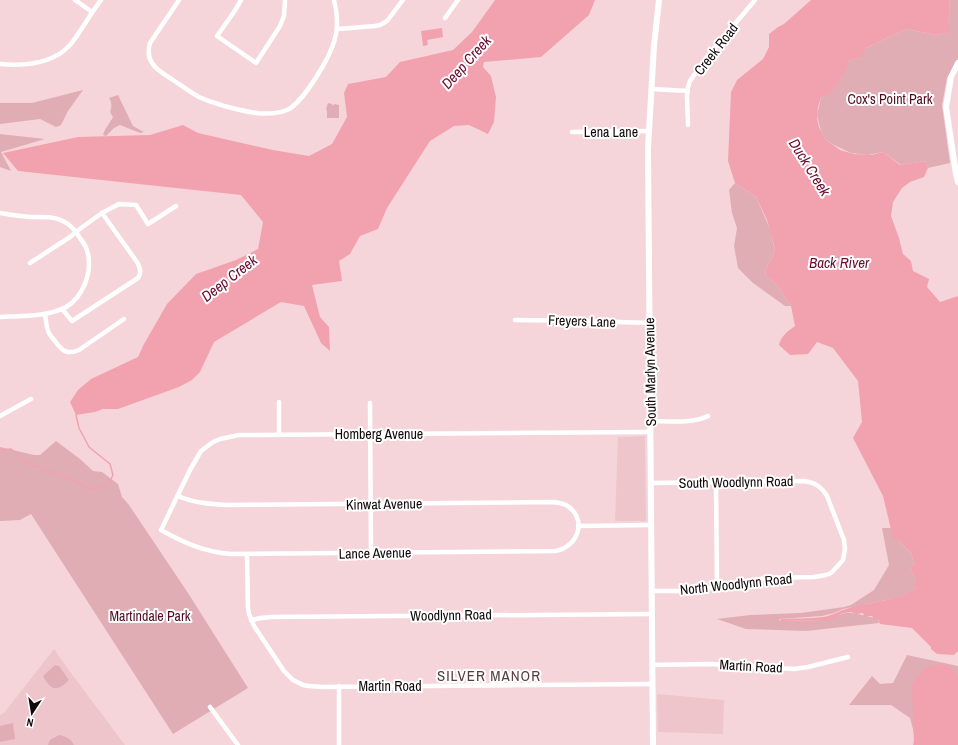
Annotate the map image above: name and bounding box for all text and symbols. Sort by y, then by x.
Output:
street label: Creek Road [690,19,742,79]
water label: Deep Creek [436,30,496,93]
park label: Cox's Point Park [847,90,933,108]
street label: Lena Lane [584,123,638,141]
water label: Duck Creek [784,134,836,201]
water label: Deep Creek [197,249,262,306]
water label: Back River [809,252,870,273]
street label: Freyers Lane [548,311,616,331]
street label: South Marlyn Avenue [640,317,660,427]
street label: Homberg Avenue [335,425,423,443]
street label: South Woodlynn Road [679,472,793,492]
street label: Kinwat Avenue [346,494,422,514]
street label: Lance Avenue [339,543,411,563]
street label: North Woodlynn Road [679,569,793,599]
street label: Woodlynn Road [410,605,492,625]
park label: Martindale Park [109,607,191,625]
street label: Martin Road [719,655,783,677]
district label: SILVER MANOR [437,665,541,686]
street label: Martin Road [358,677,422,695]
north arrow [12,693,52,733]
text: N [25,715,35,730]

